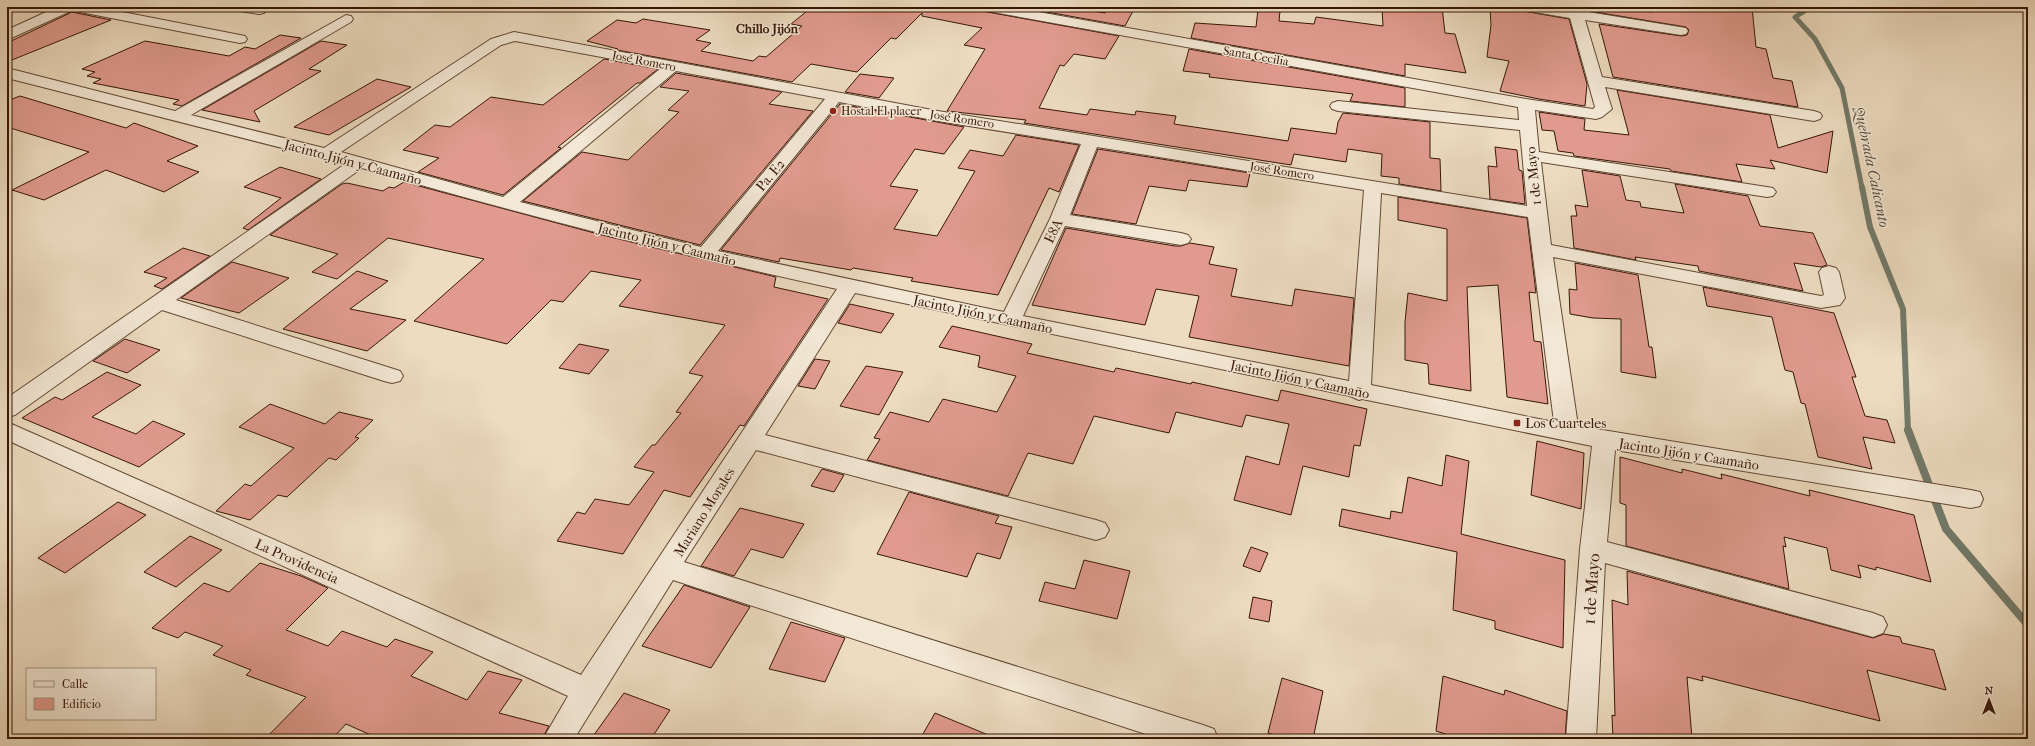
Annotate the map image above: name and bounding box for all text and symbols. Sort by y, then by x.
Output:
district label: Chillo Jijón [736,21,799,37]
street label: Santa Cecilia [1222,43,1290,69]
street label: José Romero [610,48,677,74]
place label: Hostal El placer [841,104,922,118]
water label: Quebrada Calicanto [1850,104,1894,229]
marker: Hostal El placer [828,106,838,116]
street label: José Romero [928,107,995,131]
street label: Jacinto Jijón y Caamaño [281,136,424,189]
street label: 1 de Mayo [1522,146,1545,206]
street label: Pa. E2 [752,156,789,195]
street label: José Romero [1248,159,1315,183]
street label: E8A [1041,216,1067,246]
street label: Jacinto Jijón y Caamaño [595,219,738,270]
street label: Jacinto Jijón y Caamaño [911,291,1054,338]
street label: Jacinto Jijón y Caamaño [1228,356,1371,403]
place label: Los Cuarteles [1525,415,1606,432]
marker: Los Cuarteles [1512,418,1522,428]
street label: Jacinto Jijón y Caamaño [1617,435,1760,474]
street label: Mariano Morales [670,465,739,560]
street label: La Providencia [252,535,342,588]
street label: 1 de Mayo [1579,552,1603,625]
legend [26,668,156,720]
text: Calle [62,677,88,691]
north arrow [1969,680,2009,720]
text: N [1985,684,1994,697]
text: Edificio [62,697,101,711]

